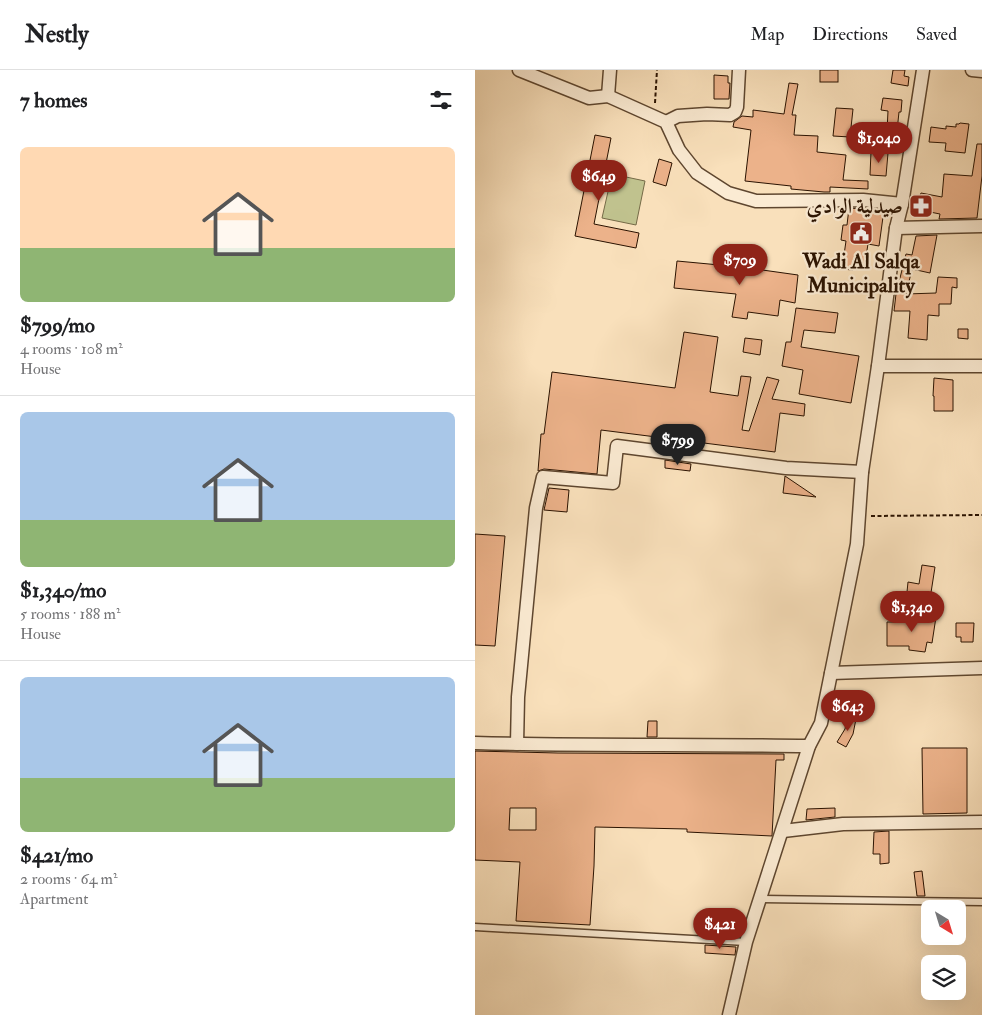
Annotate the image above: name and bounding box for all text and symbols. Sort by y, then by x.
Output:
text: Nestly [25,19,89,50]
text: Map [751,23,784,46]
text: Directions [812,23,888,46]
text: Saved [916,23,957,46]
icon: filters [427,86,455,114]
text: 7 homes [20,87,87,114]
pin: $1,040 [838,122,920,164]
text: $1,040 [857,128,901,148]
pin: $649 [569,160,629,202]
text: $649 [582,166,616,186]
icon: home [193,179,283,269]
place label: صيدلية الوادي [807,193,903,223]
pharmacy icon: صيدلية الوادي [908,193,934,219]
public building icon: Wadi Al Salqa Municipality [848,220,874,246]
pin: $709 [710,244,770,286]
place label: Wadi Al Salqa Municipality [802,248,921,299]
text: $709 [724,250,756,270]
text: $799/mo [20,312,95,339]
text: 4 rooms · 108 m² [20,339,123,359]
text: House [20,359,61,379]
pin: $799 [648,424,708,466]
text: $799 [662,430,694,450]
icon: home [193,445,283,535]
text: $1,340/mo [20,577,106,604]
pin: $1,340 [871,590,953,633]
text: $1,340 [891,597,933,617]
text: 5 rooms · 188 m² [20,604,121,624]
text: House [20,624,61,644]
pin: $643 [818,690,878,732]
text: $643 [832,696,864,716]
icon: home [193,710,283,800]
text: $421/mo [20,842,93,869]
text: 2 rooms · 64 m² [20,869,118,889]
text: Apartment [20,889,88,909]
north arrow [921,900,966,945]
map controls [921,900,966,1000]
pin: $421 [690,908,750,950]
text: $421 [704,914,736,934]
button: layers [921,955,966,1000]

